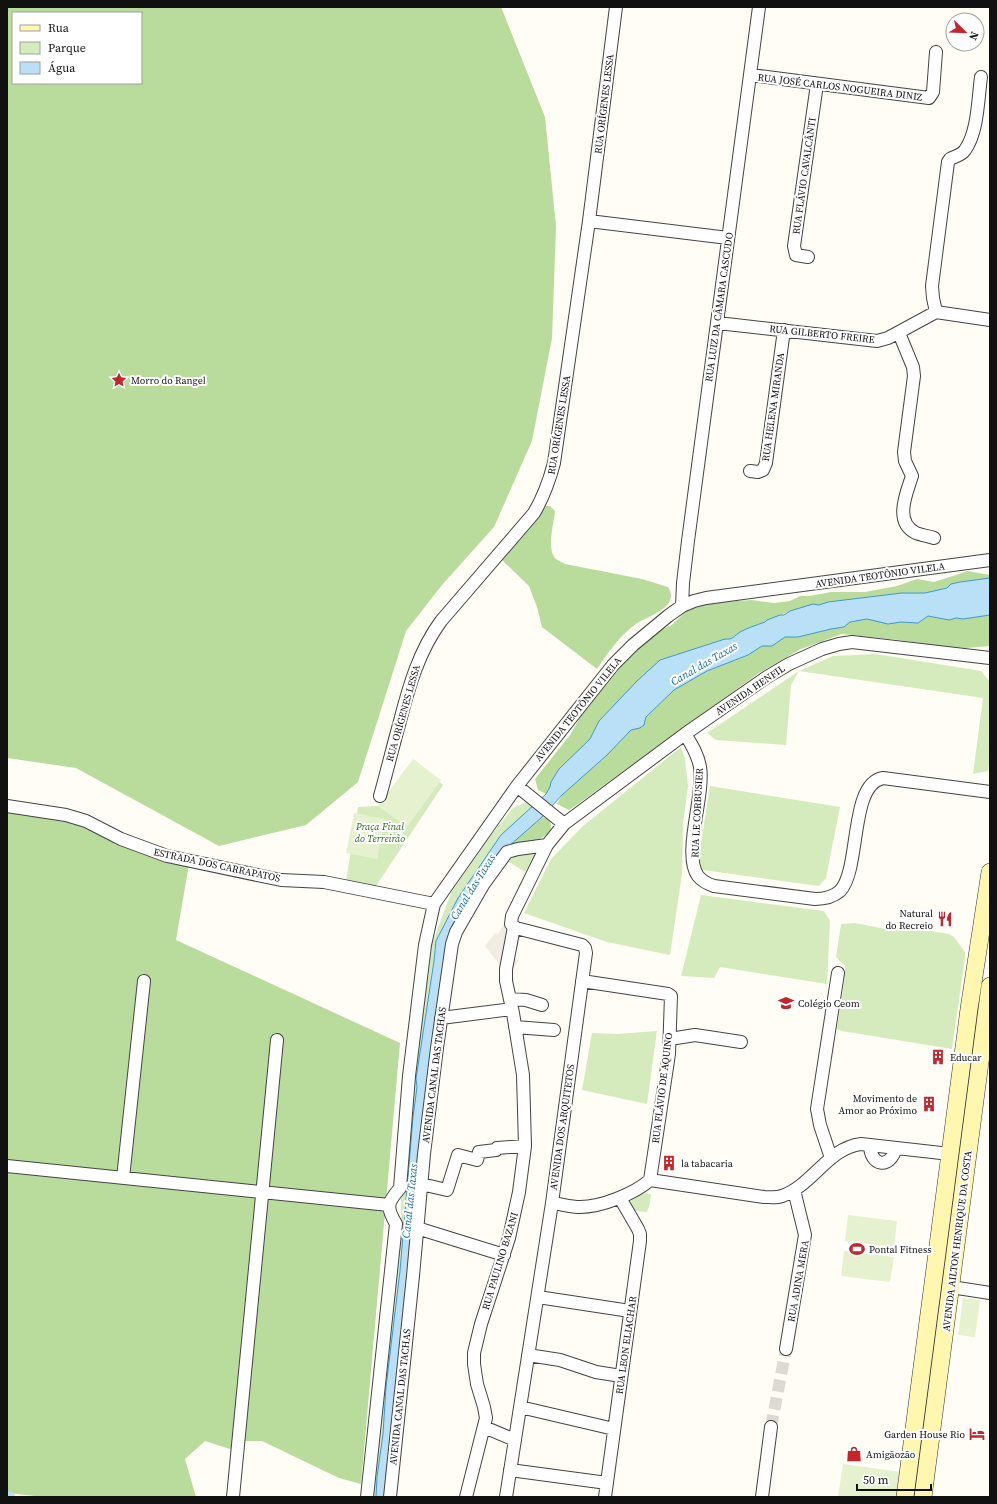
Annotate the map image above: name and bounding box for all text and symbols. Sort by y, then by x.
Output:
legend [12,12,142,84]
north arrow [945,12,985,52]
text: Rua [48,20,70,36]
text: N [965,29,982,42]
text: Parque [48,40,86,56]
street label: RUA ORÍGENES LESSA [591,53,617,155]
text: Água [48,60,76,76]
street label: RUA JOSÉ CARLOS NOGUEIRA DINIZ [757,70,924,104]
street label: RUA FLÁVIO CAVALCÂNTI [789,116,819,235]
street label: RUA LUIZ DA CÂMARA CASCUDO [702,231,736,383]
street label: RUA GILBERTO FREIRE [769,322,875,346]
street label: RUA HELENA MIRANDA [759,352,787,462]
place icon: Morro do Rangel [110,371,128,389]
place label: Morro do Rangel [131,374,206,387]
street label: RUA ORÍGENES LESSA [545,374,573,476]
street label: AVENIDA TEOTÔNIO VILELA [814,559,946,591]
water label: Canal das Taxas [668,639,740,689]
street label: AVENIDA TEOTÔNIO VILELA [532,654,624,764]
street label: AVENIDA HENFIL [713,662,787,718]
street label: RUA ORÍGENES LESSA [383,663,423,763]
street label: RUA LE CORBUSIER [688,767,706,858]
park label: Praça Final do Terreirão [355,820,405,845]
street label: ESTRADA DOS CARRAPATOS [152,845,282,885]
water label: Canal das Taxas [447,851,499,923]
place label: Natural do Recreio [885,907,933,932]
restaurant icon: Natural do Recreio [936,910,954,928]
school or university icon: Colégio Ceom [777,994,795,1012]
place label: Colégio Ceom [798,997,860,1010]
street label: AVENIDA CANAL DAS TACHAS [419,1006,449,1144]
street label: RUA FLÁVIO DE AQUINO [649,1032,675,1144]
building icon: Educar [929,1048,947,1066]
place label: Educar [950,1051,982,1064]
street label: AVENIDA DOS ARQUITETOS [547,1063,577,1191]
place label: Movimento de Amor ao Próximo [838,1092,918,1117]
building icon: Movimento de Amor ao Próximo [920,1095,938,1113]
street label: AVENIDA AILTON HENRIQUE DA COSTA [939,1150,975,1332]
building icon: la tabacaria [660,1154,678,1172]
place label: la tabacaria [681,1157,734,1170]
water label: Canal das Taxas [399,1163,421,1239]
street label: RUA PAULINO BAZANI [479,1210,521,1311]
street label: RUA ADINA MERA [784,1239,812,1323]
sports icon: Pontal Fitness [848,1240,866,1258]
place label: Pontal Fitness [869,1243,932,1256]
street label: RUA LEON ELIACHAR [613,1295,639,1395]
street label: AVENIDA CANAL DAS TACHAS [386,1328,414,1466]
hotel icon: Garden House Rio [968,1425,986,1443]
place label: Garden House Rio [884,1428,965,1441]
shop icon: Amigãozão [845,1445,863,1463]
place label: Amigãozão [866,1448,916,1461]
scale bar [857,1466,931,1492]
text: 50 m [863,1472,889,1488]

